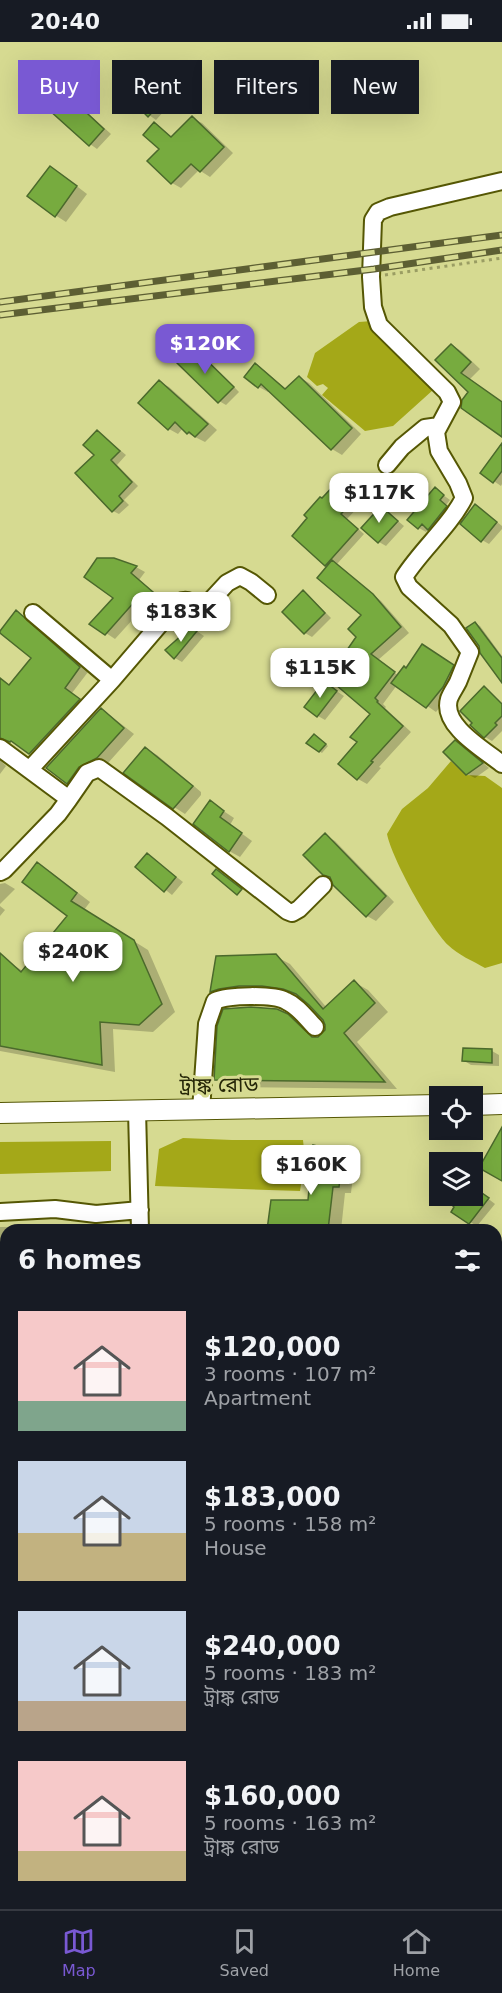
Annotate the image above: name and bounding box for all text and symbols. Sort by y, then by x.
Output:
text: 20:40 [30,9,100,34]
chip: Buy [18,60,100,114]
chip: Rent [112,60,202,114]
chip: Filters [214,60,319,114]
chip: New [331,60,419,114]
pin: $120K [163,324,247,375]
text: $120K [169,331,241,355]
pin: $117K [337,473,421,524]
text: $117K [343,480,415,504]
pin: $183K [139,592,223,643]
text: $183K [145,599,217,623]
pin: $115K [278,648,362,699]
text: $115K [284,655,356,679]
pin: $240K [31,932,115,983]
text: $240K [37,939,109,963]
street label: ট্রাঙ্ক রোড [178,1072,260,1098]
map controls [429,1086,483,1206]
button: locate [429,1086,483,1140]
pin: $160K [269,1145,353,1196]
text: $160K [275,1152,347,1176]
button: layers [429,1152,483,1206]
icon: filters [451,1244,484,1277]
text: 6 homes [18,1245,142,1275]
text: $120,000 [204,1332,341,1362]
icon: home [66,1335,138,1407]
text: 3 rooms · 107 m² [204,1362,376,1386]
text: Apartment [204,1386,311,1410]
text: $183,000 [204,1482,341,1512]
icon: home [66,1485,138,1557]
text: 5 rooms · 158 m² [204,1512,376,1536]
text: House [204,1536,267,1560]
text: $240,000 [204,1631,341,1661]
icon: home [66,1635,138,1707]
text: 5 rooms · 183 m² [204,1661,376,1685]
text: ট্রাঙ্ক রোড [204,1685,279,1709]
text: $160,000 [204,1781,341,1811]
icon: home [66,1785,138,1857]
text: 5 rooms · 163 m² [204,1811,376,1835]
text: ট্রাঙ্ক রোড [204,1835,279,1859]
tab: Map [62,1925,96,1980]
tab: Saved [220,1925,269,1980]
tab: Home [393,1925,440,1980]

